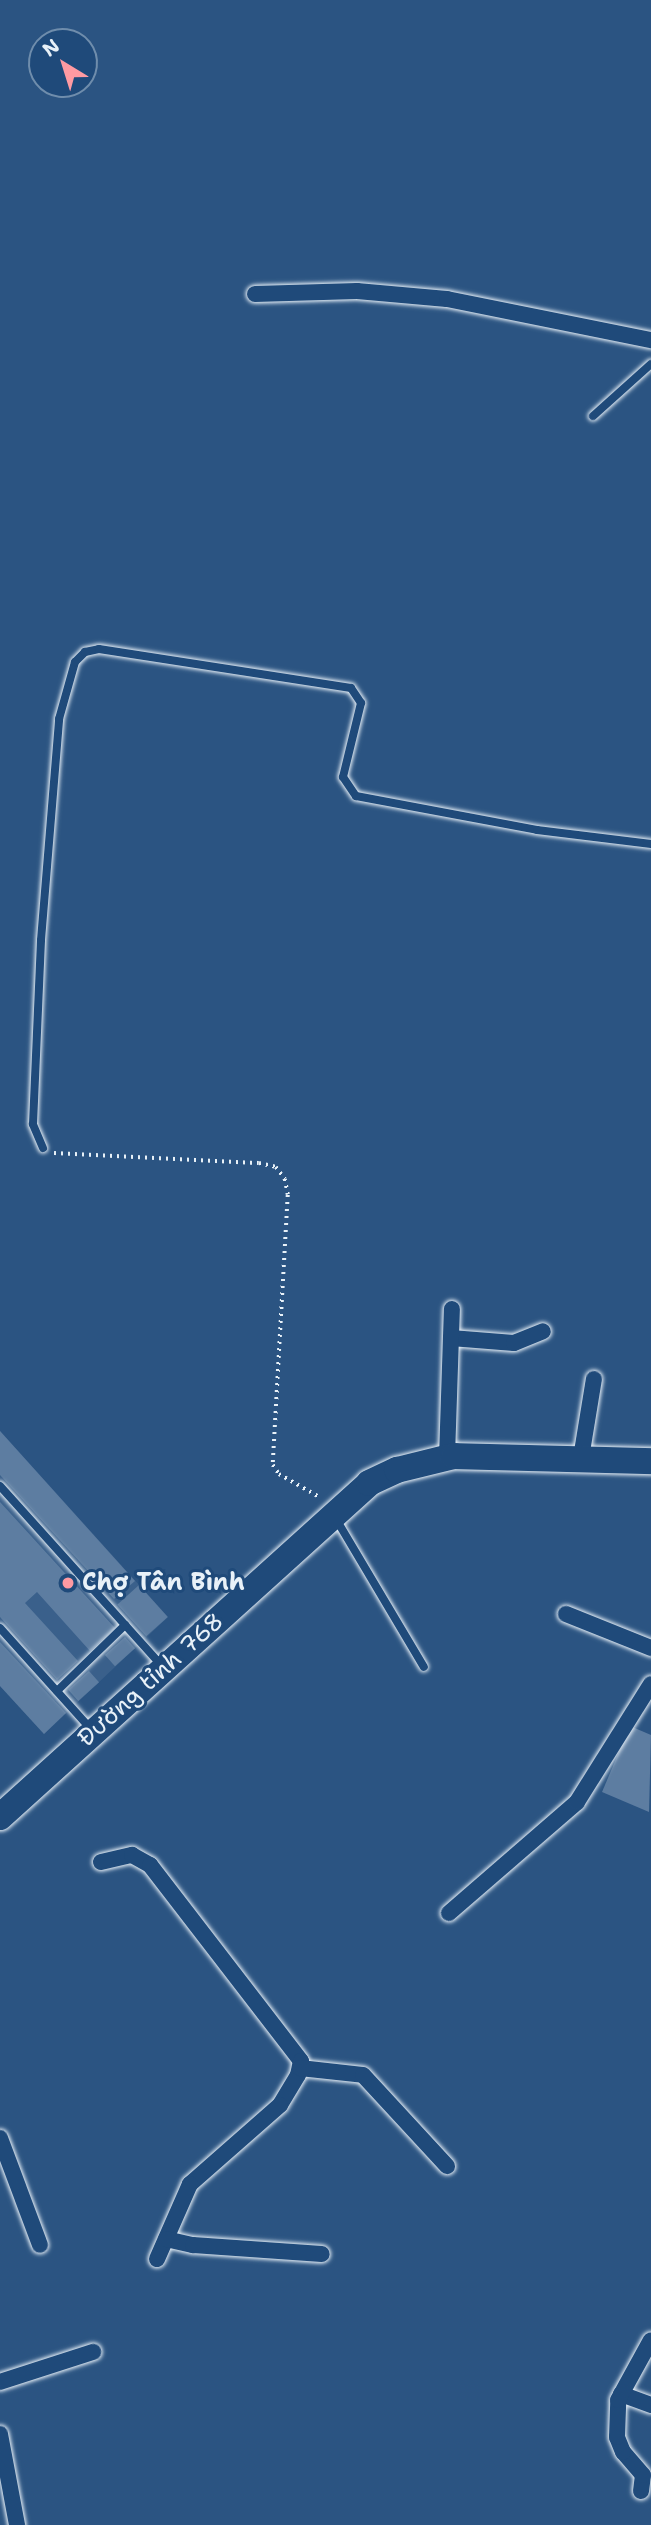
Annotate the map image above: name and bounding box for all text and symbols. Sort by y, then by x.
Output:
north arrow [28,28,98,98]
text: N [37,33,65,62]
place label: Chợ Tân Bình [82,1569,245,1597]
marker: Chợ Tân Bình [60,1575,76,1591]
street label: Đường tỉnh 768 [72,1607,230,1753]

